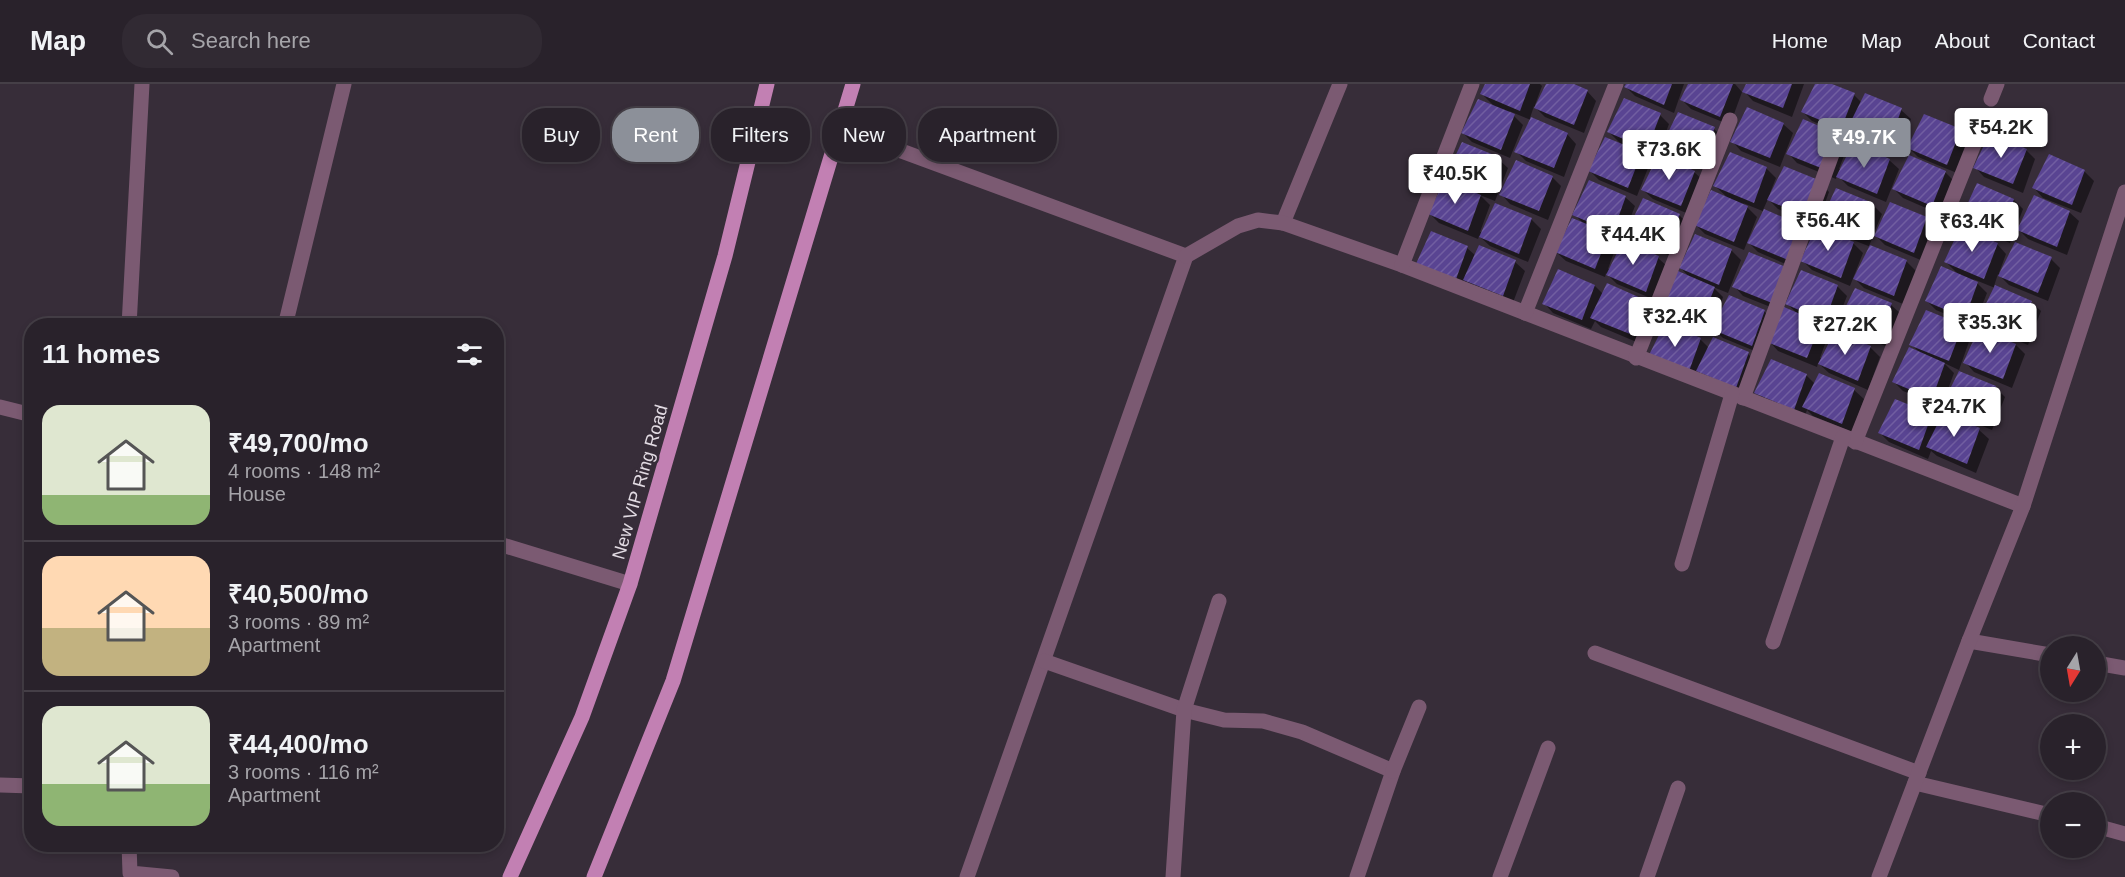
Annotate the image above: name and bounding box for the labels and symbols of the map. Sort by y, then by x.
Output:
pin: ₹54.2K [1952,108,2050,159]
pin: ₹49.7K [1815,118,1913,169]
pin: ₹73.6K [1620,130,1718,181]
pin: ₹40.5K [1406,154,1504,205]
pin: ₹56.4K [1779,201,1877,252]
pin: ₹63.4K [1923,202,2021,253]
pin: ₹44.4K [1584,215,1682,266]
pin: ₹32.4K [1626,297,1724,348]
pin: ₹35.3K [1941,303,2039,354]
pin: ₹27.2K [1796,305,1894,356]
pin: ₹24.7K [1905,387,2003,438]
street label: New VIP Ring Road [608,402,672,562]
north arrow [2040,636,2106,702]

